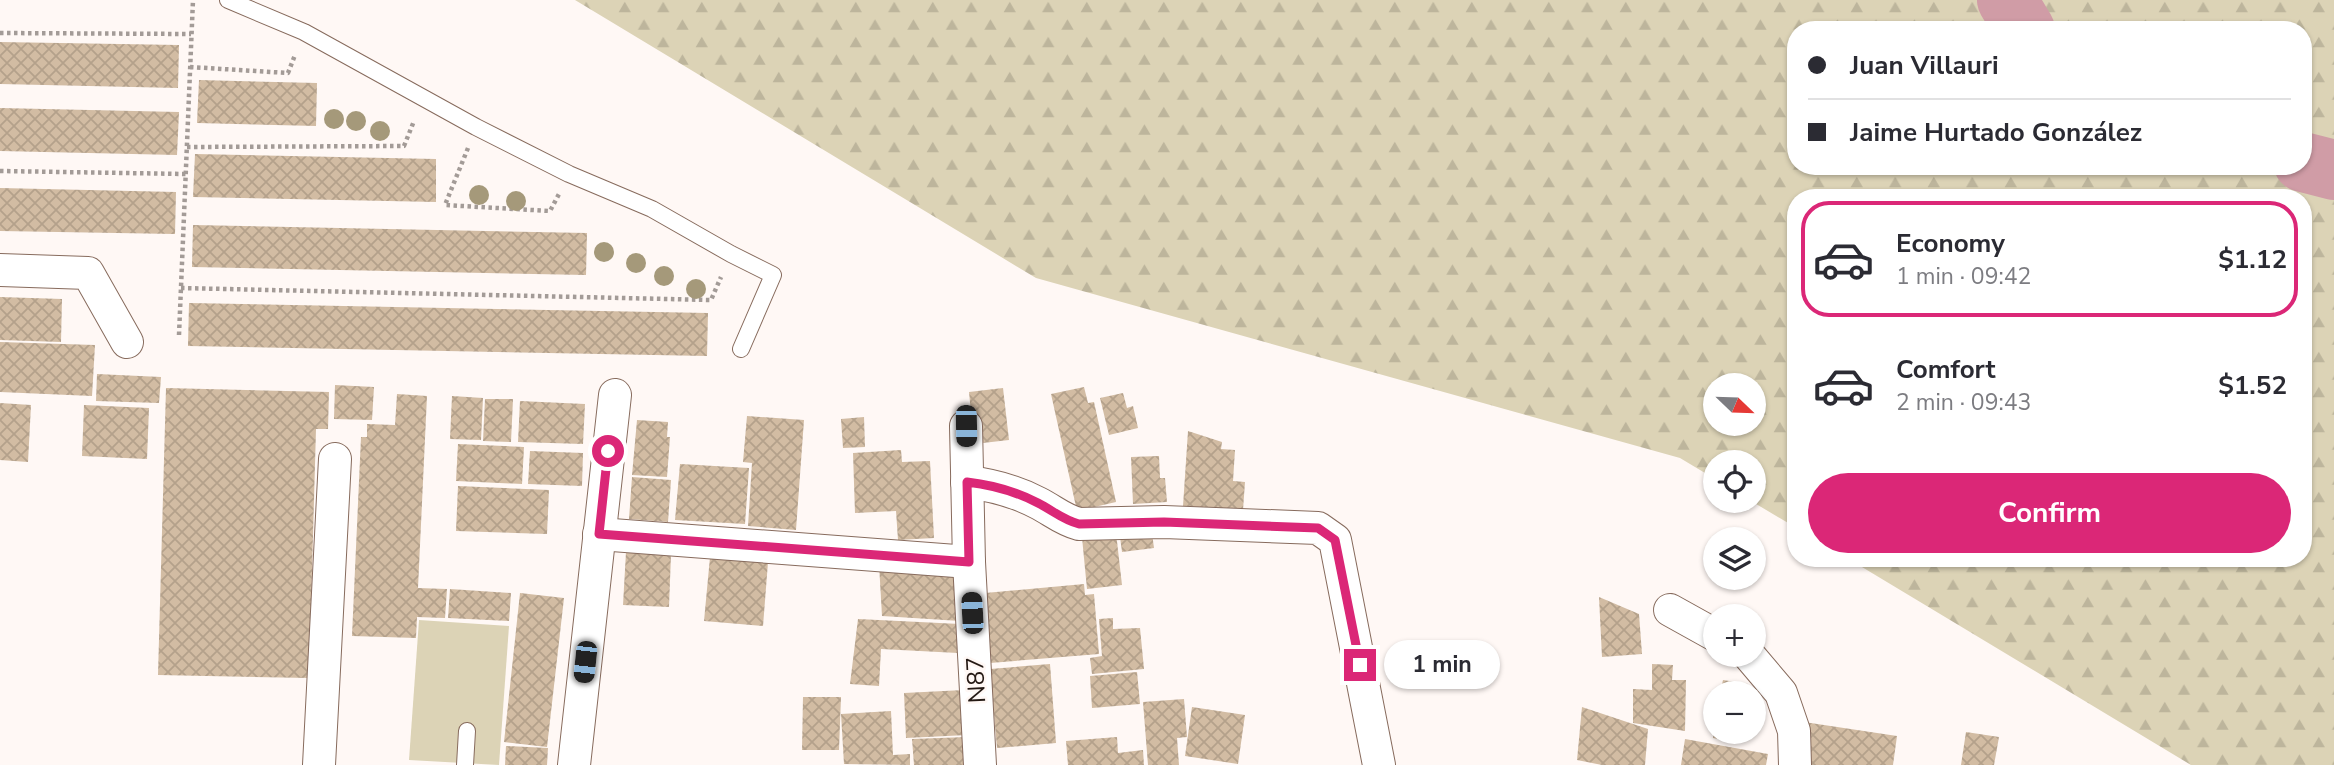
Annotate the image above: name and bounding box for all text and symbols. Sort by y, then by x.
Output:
text: Juan Villauri [1850,48,1999,83]
text: Jaime Hurtado González [1850,115,2142,150]
text: Economy [1896,226,2005,261]
icon: car [1812,228,1875,291]
text: $1.12 [2218,242,2287,277]
text: 1 min · 09:42 [1896,261,2031,292]
text: Comfort [1896,352,1996,387]
icon: car [1812,354,1875,417]
text: $1.52 [2218,368,2287,403]
north arrow [1703,373,1766,436]
map controls [1703,373,1766,744]
text: 2 min · 09:43 [1896,387,2031,418]
car [956,405,977,447]
route start [592,435,624,467]
button: locate [1703,450,1766,513]
button: Confirm [1808,473,2291,553]
button: layers [1703,527,1766,590]
car [961,591,984,635]
button: + [1703,604,1766,667]
car [573,640,598,684]
callout: 1 min [1384,640,1500,690]
route end [1344,649,1376,681]
text: 1 min [1412,649,1472,680]
street label: N87 [959,656,993,704]
button: − [1703,681,1766,744]

